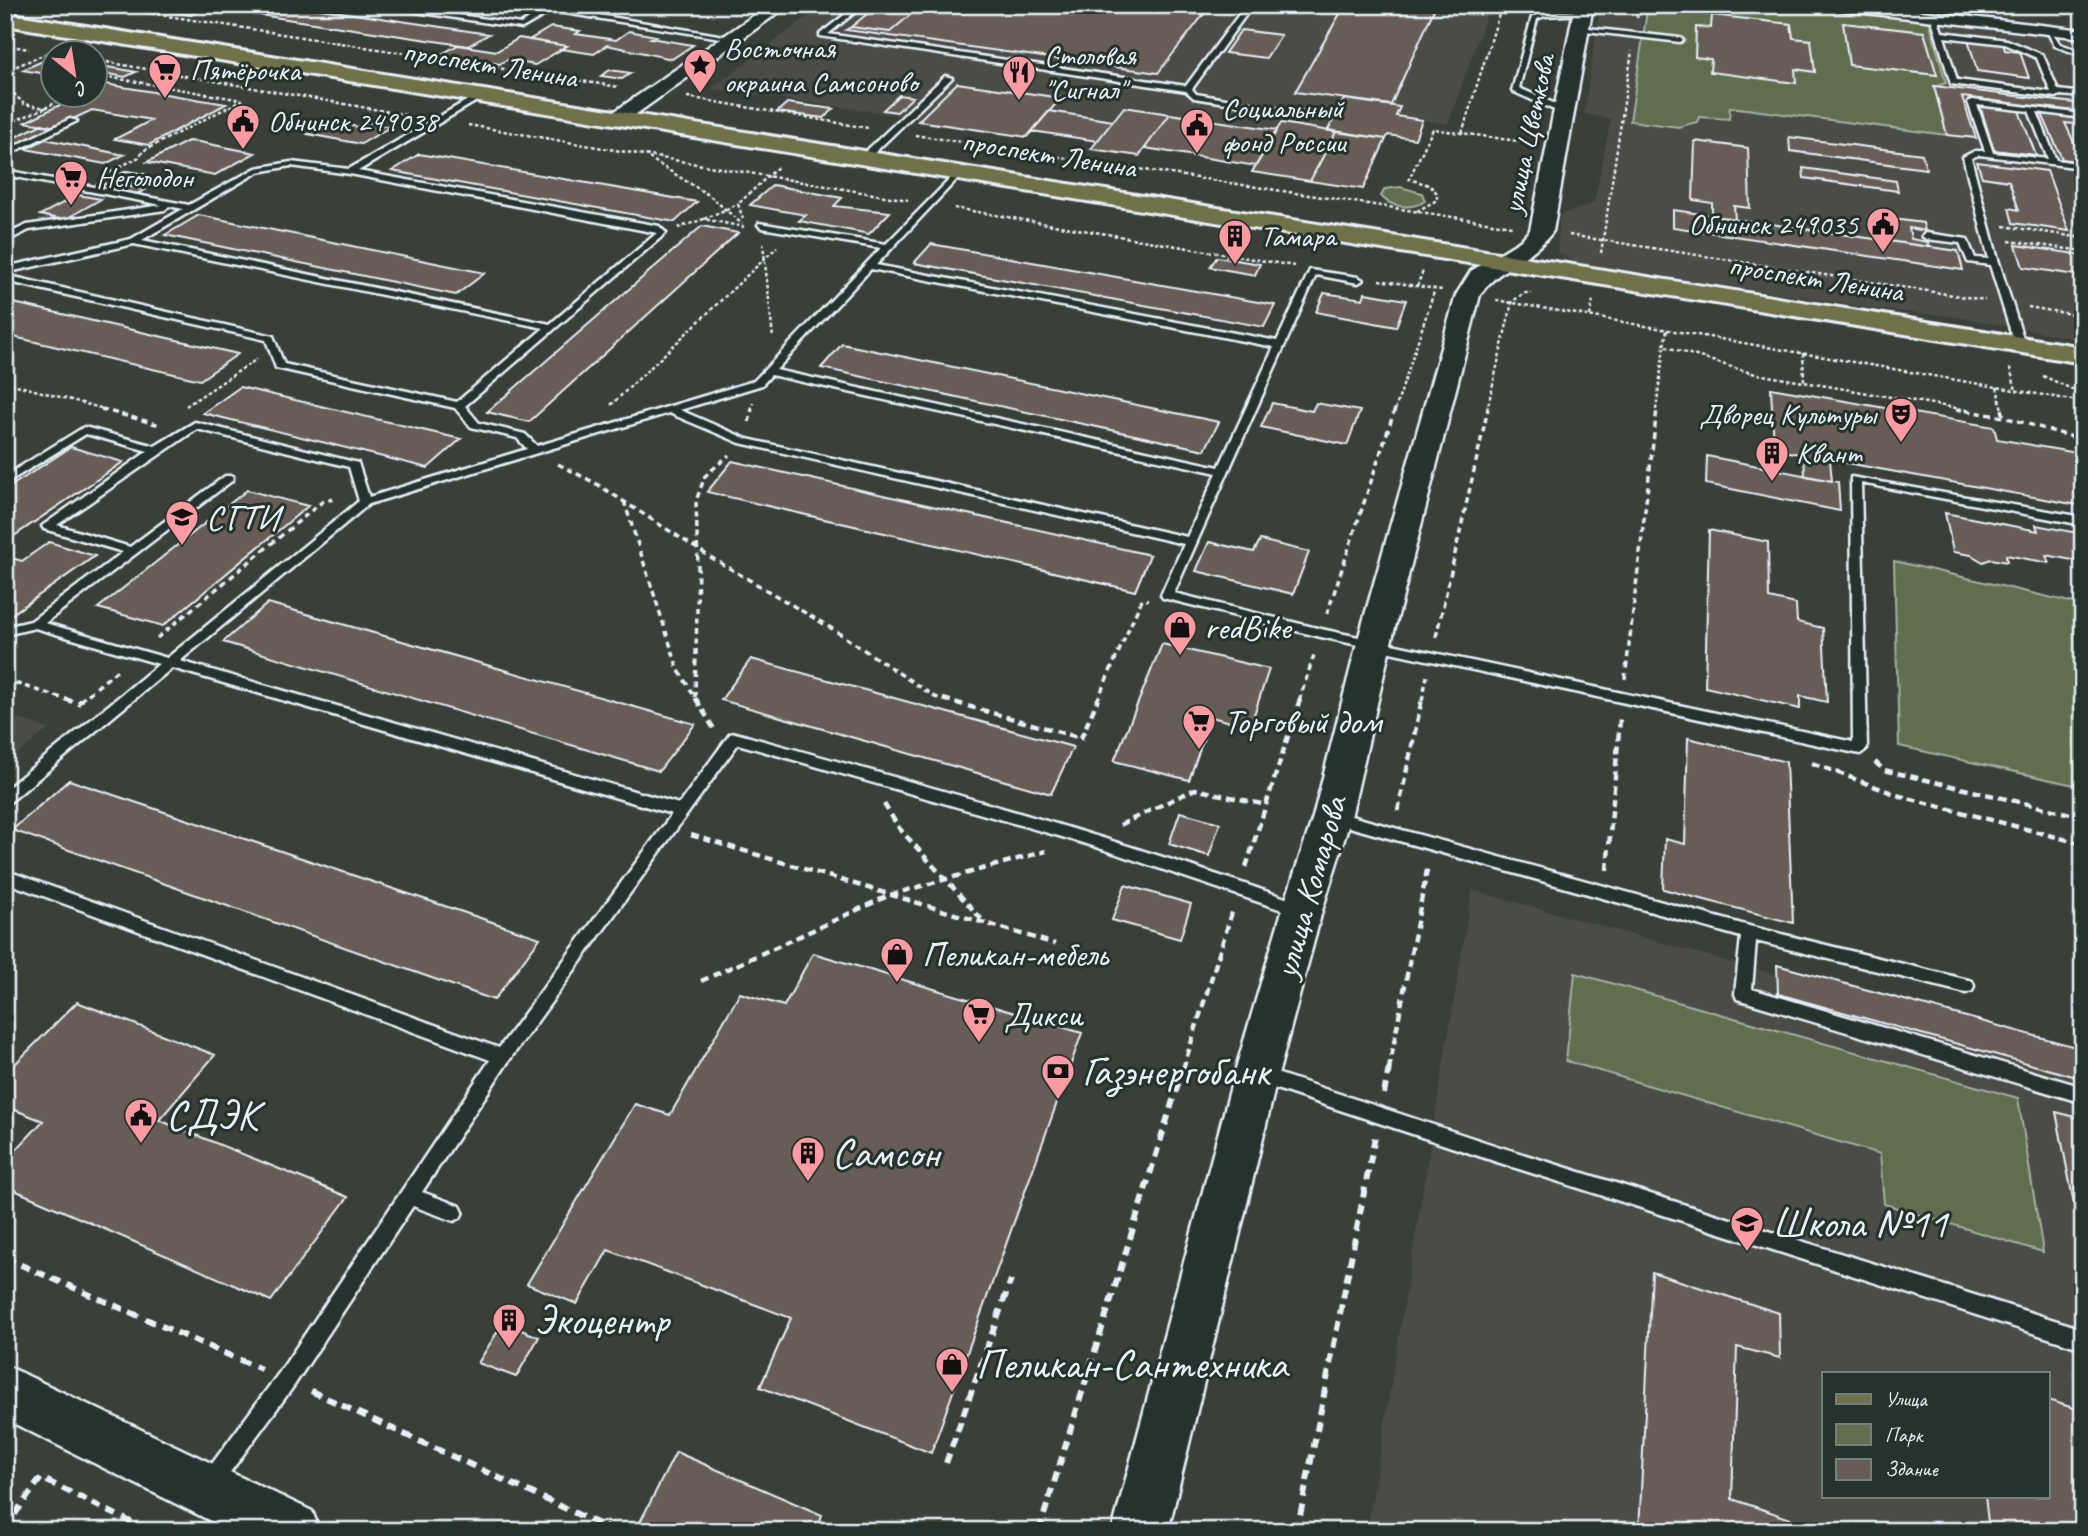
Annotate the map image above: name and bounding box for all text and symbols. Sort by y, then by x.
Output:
place label: Восточная окраина Самсоново [724,29,921,101]
street label: проспект Ленина [400,31,582,97]
place label: Столовая "Сигнал" [1044,36,1137,108]
north arrow [38,38,108,108]
place icon: Восточная окраина Самсоново [681,46,719,95]
street label: улица Цветкова [1492,48,1564,219]
supermarket icon: Пятёрочка [146,51,184,100]
place label: Пятёрочка [190,51,302,89]
restaurant icon: Столовая "Сигнал" [1000,53,1038,102]
text: С [70,75,92,102]
place label: Социальный фонд России [1222,89,1348,161]
public building icon: Обнинск 249038 [224,102,262,151]
place label: Обнинск 249038 [268,102,440,140]
public building icon: Социальный фонд России [1178,106,1216,155]
street label: проспект Ленина [959,121,1141,187]
supermarket icon: Неголодон [52,158,90,207]
place label: Неголодон [96,158,195,196]
place label: Обнинск 249035 [1688,205,1859,243]
public building icon: Обнинск 249035 [1864,205,1902,254]
building icon: Тамара [1216,217,1254,266]
place label: Тамара [1260,217,1338,255]
street label: проспект Ленина [1726,245,1908,311]
place label: Дворец Культуры [1699,395,1878,433]
theatre icon: Дворец Культуры [1882,395,1920,444]
building icon: Квант [1753,434,1791,483]
place label: Квант [1796,434,1863,472]
place label: СГТИ [206,495,285,540]
school or university icon: СГТИ [163,498,201,547]
place label: redBike [1204,605,1293,650]
shop icon: redBike [1161,608,1199,657]
place label: Торговый дом [1224,699,1384,744]
supermarket icon: Торговый дом [1180,702,1218,751]
street label: улица Комарова [1262,788,1358,985]
place label: Пеликан-мебель [922,932,1110,977]
shop icon: Пеликан-мебель [878,935,916,984]
place label: Дикси [1004,992,1085,1037]
supermarket icon: Дикси [960,995,998,1044]
place label: Газэнергобанк [1082,1045,1272,1098]
bank icon: Газэнергобанк [1039,1052,1077,1101]
place label: СДЭК [166,1089,266,1142]
public building icon: СДЭК [122,1096,160,1145]
place label: Самсон [832,1127,942,1180]
building icon: Самсон [789,1134,827,1183]
place label: Школа №11 [1772,1197,1949,1250]
school or university icon: Школа №11 [1728,1204,1766,1253]
place label: Экоцентр [534,1294,671,1347]
building icon: Экоцентр [490,1301,528,1350]
place label: Пеликан-Сантехника [976,1338,1290,1391]
shop icon: Пеликан-Сантехника [933,1345,971,1394]
legend [1822,1372,2050,1498]
text: Улица [1885,1386,1928,1412]
text: Парк [1885,1422,1925,1448]
text: Здание [1885,1456,1939,1482]

